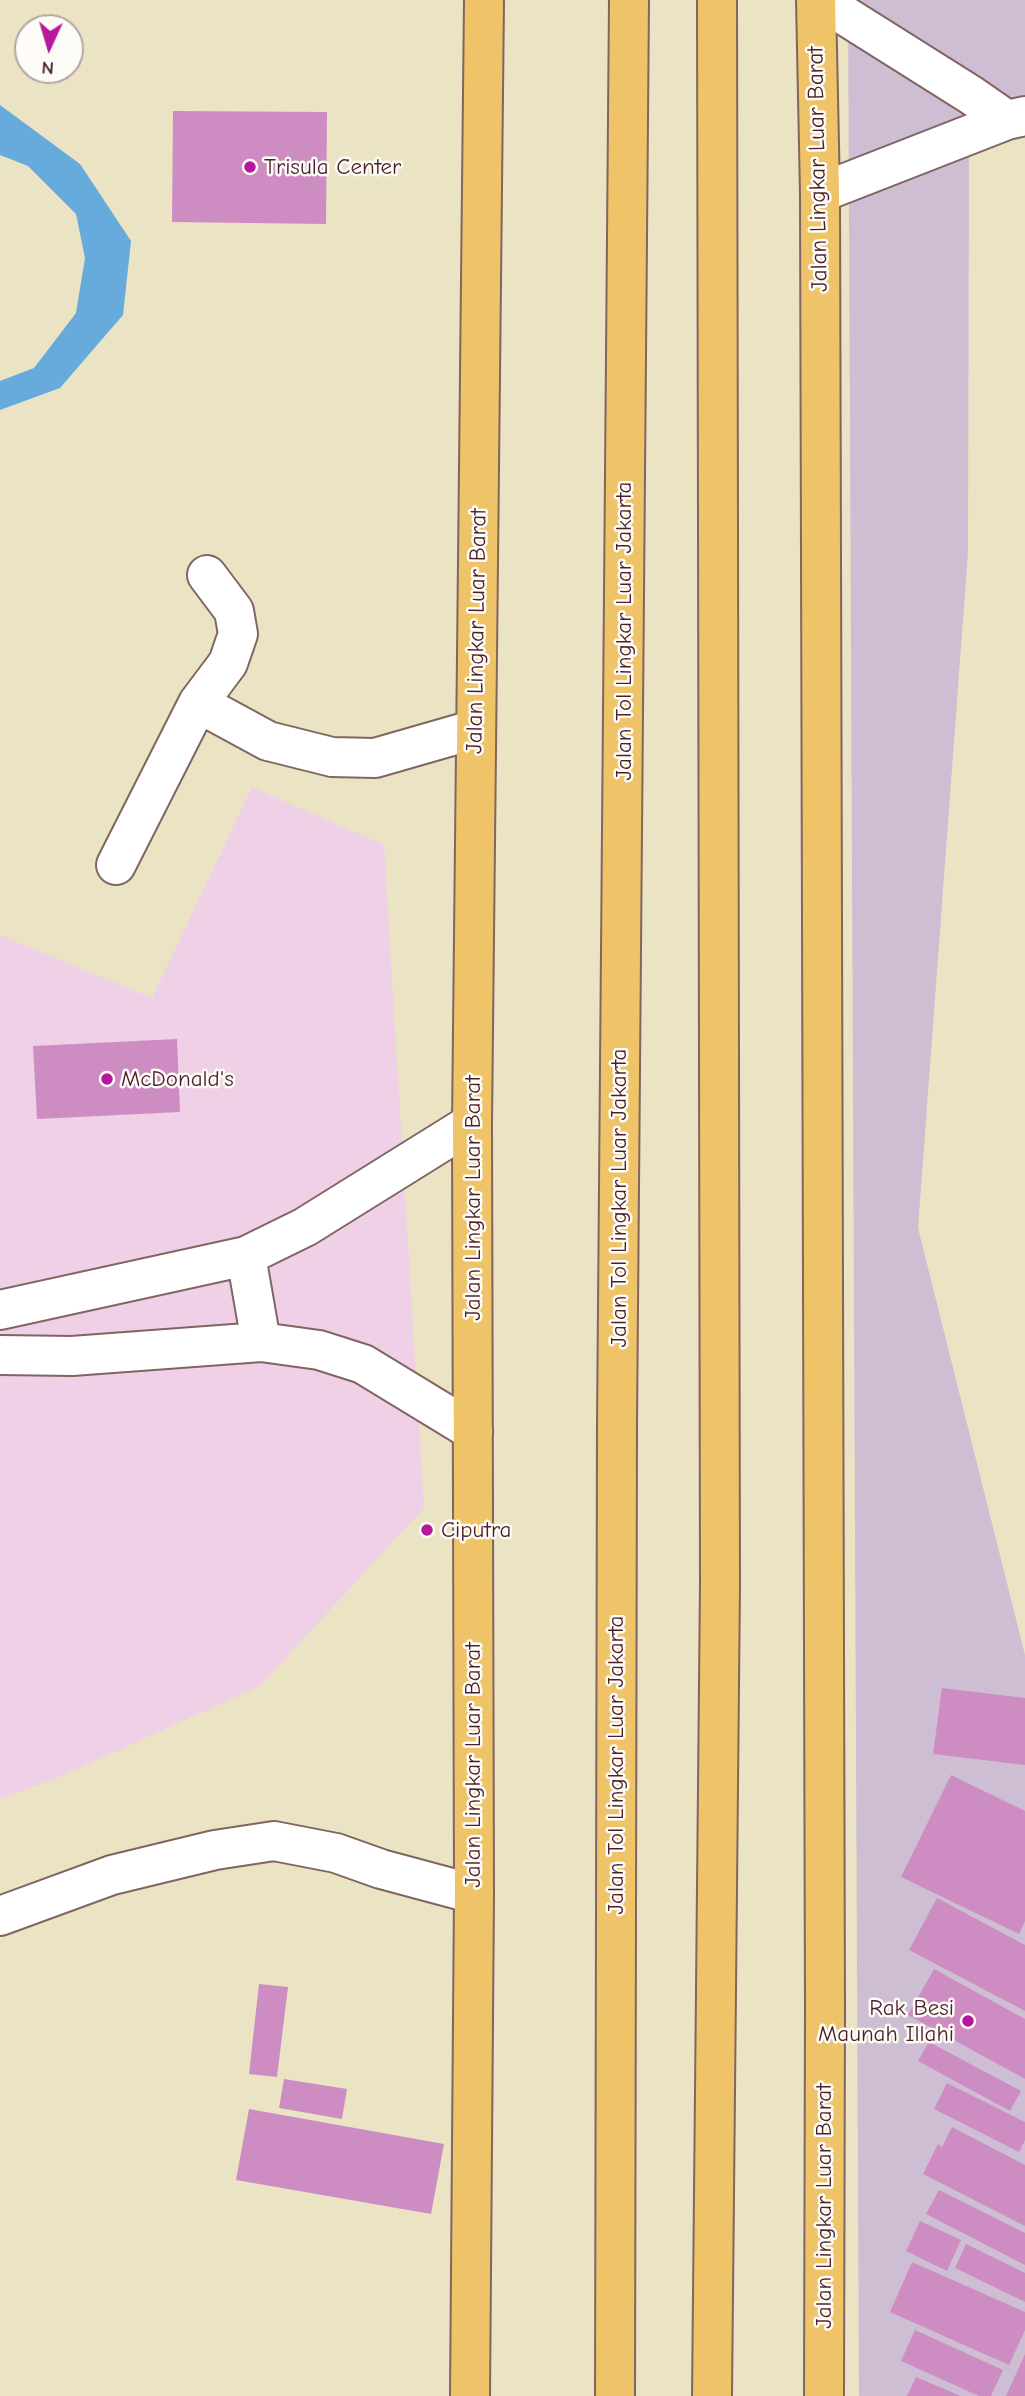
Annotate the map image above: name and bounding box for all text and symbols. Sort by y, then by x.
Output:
north arrow [14,14,84,84]
street label: Jalan Lingkar Luar Barat [802,46,834,292]
text: N [41,57,55,79]
place label: Trisula Center [264,153,401,181]
marker: Trisula Center [242,159,258,175]
street label: Jalan Tol Lingkar Luar Jakarta [610,482,638,780]
street label: Jalan Lingkar Luar Barat [461,508,493,754]
street label: Jalan Tol Lingkar Luar Jakarta [605,1049,633,1347]
place label: McDonald's [121,1065,234,1093]
marker: McDonald's [99,1071,115,1087]
street label: Jalan Lingkar Luar Barat [459,1075,487,1321]
place label: Ciputra [441,1516,511,1544]
marker: Ciputra [419,1522,435,1538]
street label: Jalan Tol Lingkar Luar Jakarta [602,1616,630,1914]
street label: Jalan Lingkar Luar Barat [459,1642,487,1888]
place label: Rak Besi Maunah Illahi [818,1994,954,2048]
marker: Rak Besi Maunah Illahi [960,2013,976,2029]
street label: Jalan Lingkar Luar Barat [810,2083,838,2329]

